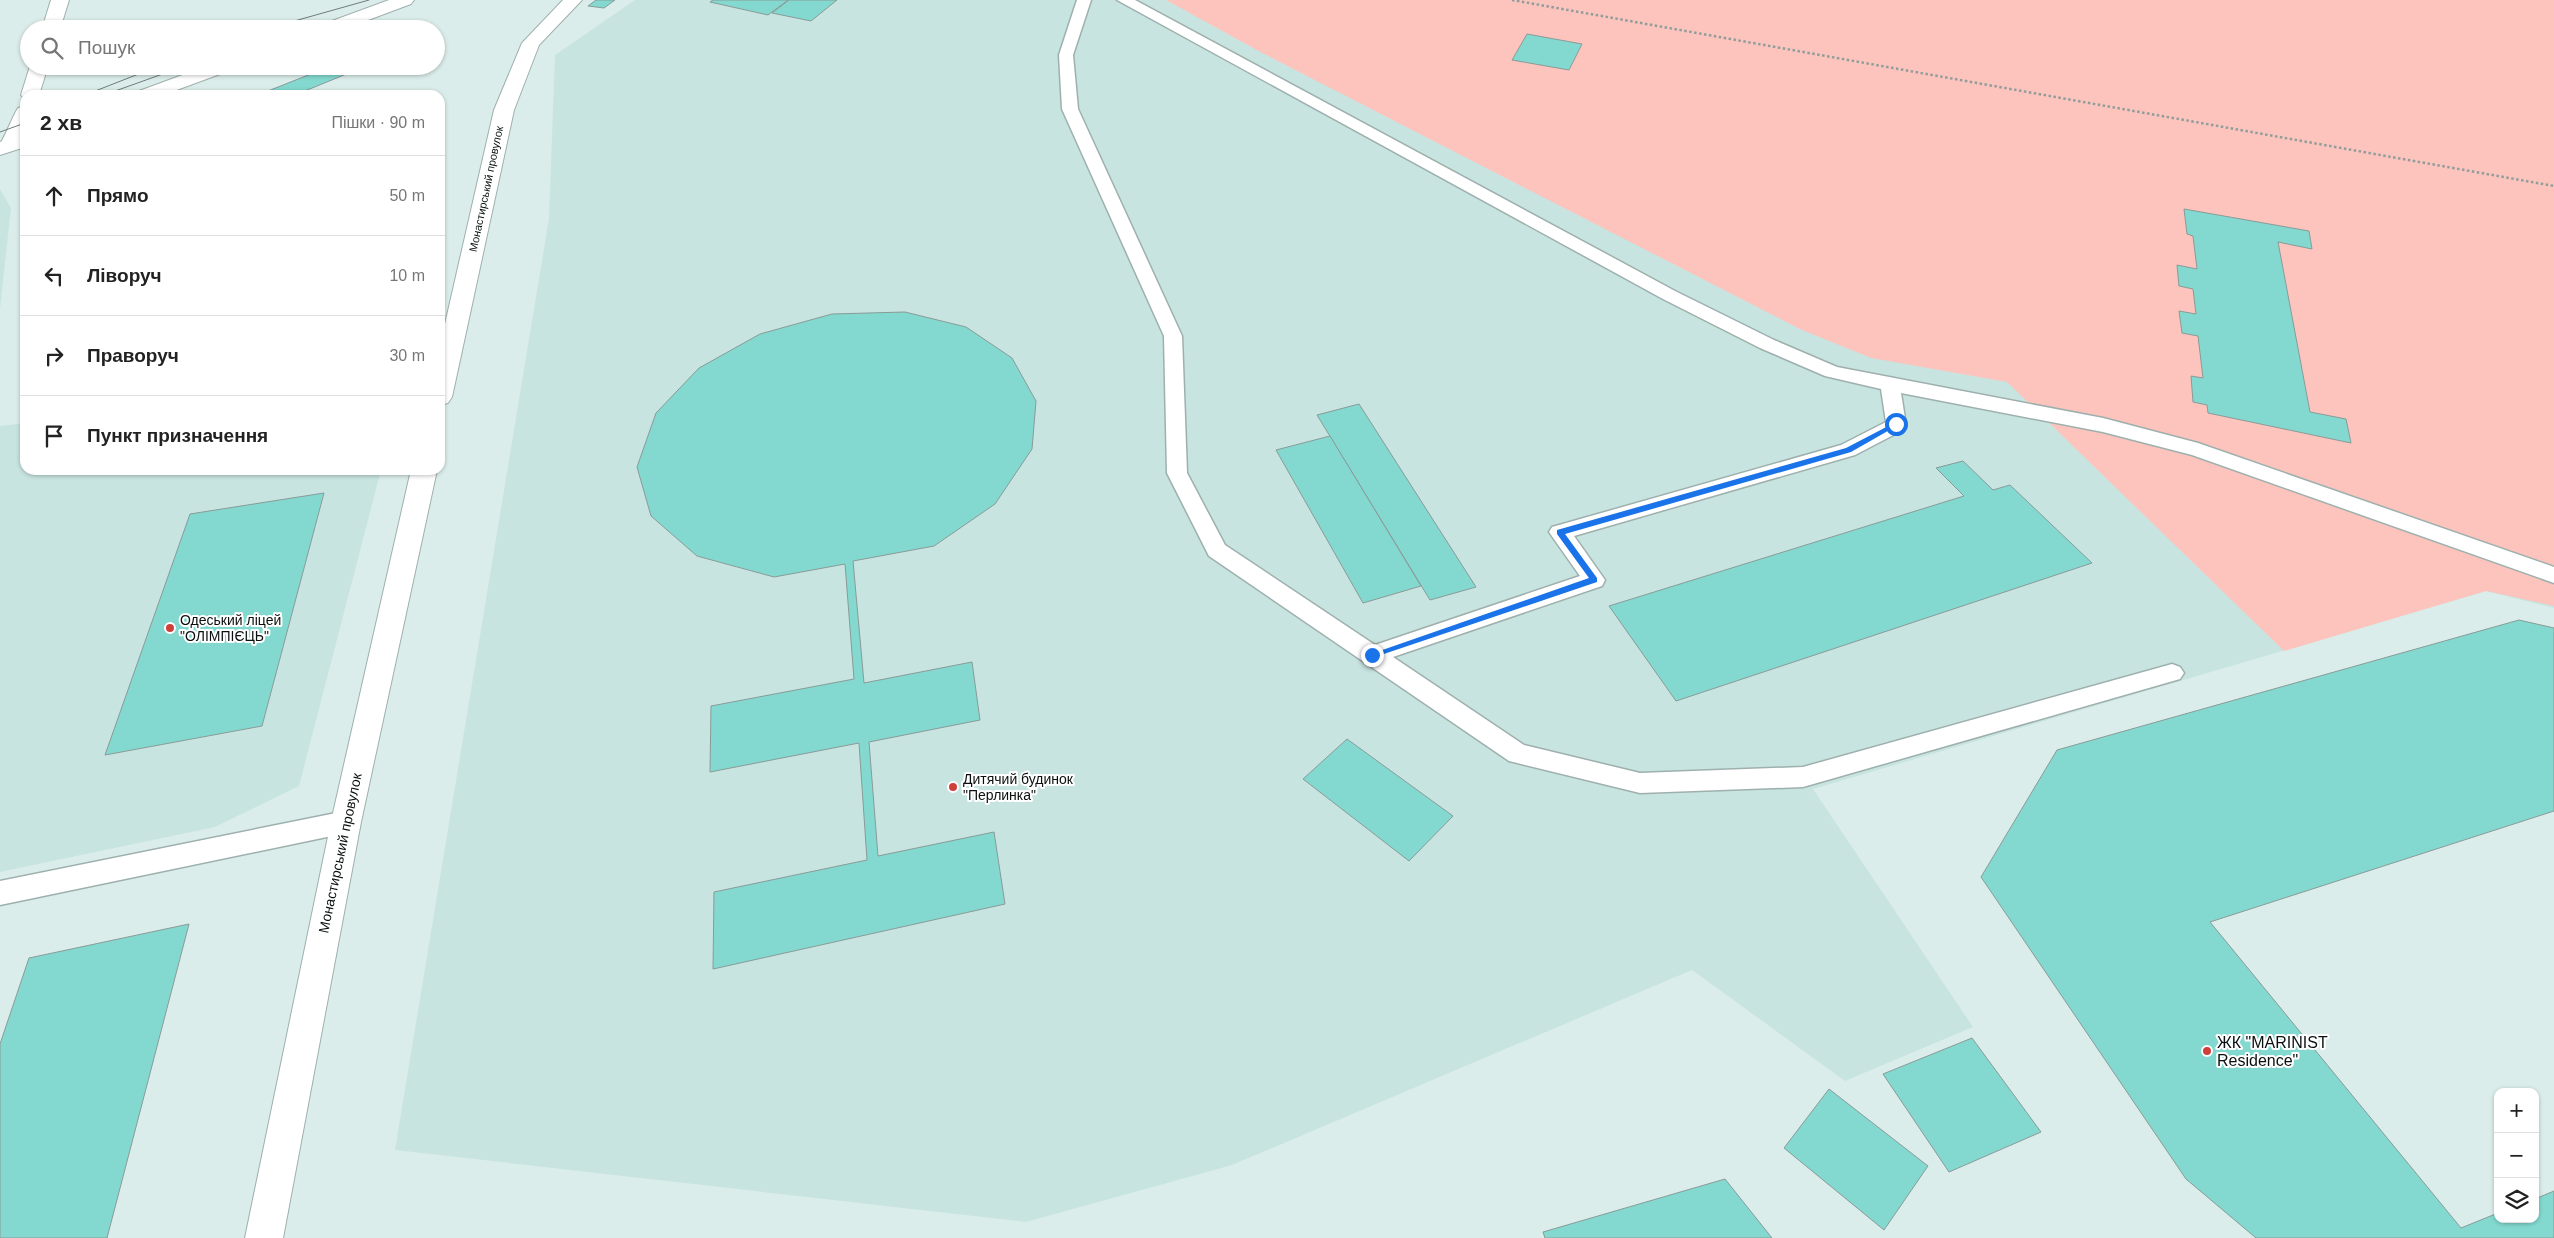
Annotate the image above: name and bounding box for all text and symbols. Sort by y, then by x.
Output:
search box [20,20,445,75]
icon: search [38,34,66,62]
text: Пошук [78,37,135,58]
text: 2 хв [40,111,82,134]
text: Пішки · 90 m [331,114,425,131]
street label: Монастирський провулок [467,125,505,253]
icon: ahead [40,182,68,210]
text: Прямо [87,185,149,206]
text: 50 m [389,187,425,204]
icon: left [40,262,68,290]
text: Ліворуч [87,265,162,286]
text: 10 m [389,267,425,284]
icon: right [40,342,68,370]
text: Праворуч [87,345,179,366]
text: 30 m [389,347,425,364]
route start [1885,413,1908,436]
icon: arrive [40,422,68,450]
text: Пункт призначення [87,425,268,446]
place label: Одеський ліцей "ОЛІМПІЄЦЬ" [180,612,281,644]
marker: Одеський ліцей "ОЛІМПІЄЦЬ" [164,622,176,634]
route end [1361,644,1384,667]
street label: Монастирський провулок [315,771,365,935]
place label: Дитячий будинок "Перлинка" [963,771,1074,803]
marker: Дитячий будинок "Перлинка" [947,781,959,793]
place label: ЖК "MARINIST Residence" [2217,1034,2328,1069]
marker: ЖК "MARINIST Residence" [2201,1045,2213,1057]
map controls [2494,1088,2539,1223]
button: + [2494,1088,2539,1133]
button: − [2494,1133,2539,1178]
button: layers [2494,1178,2539,1223]

